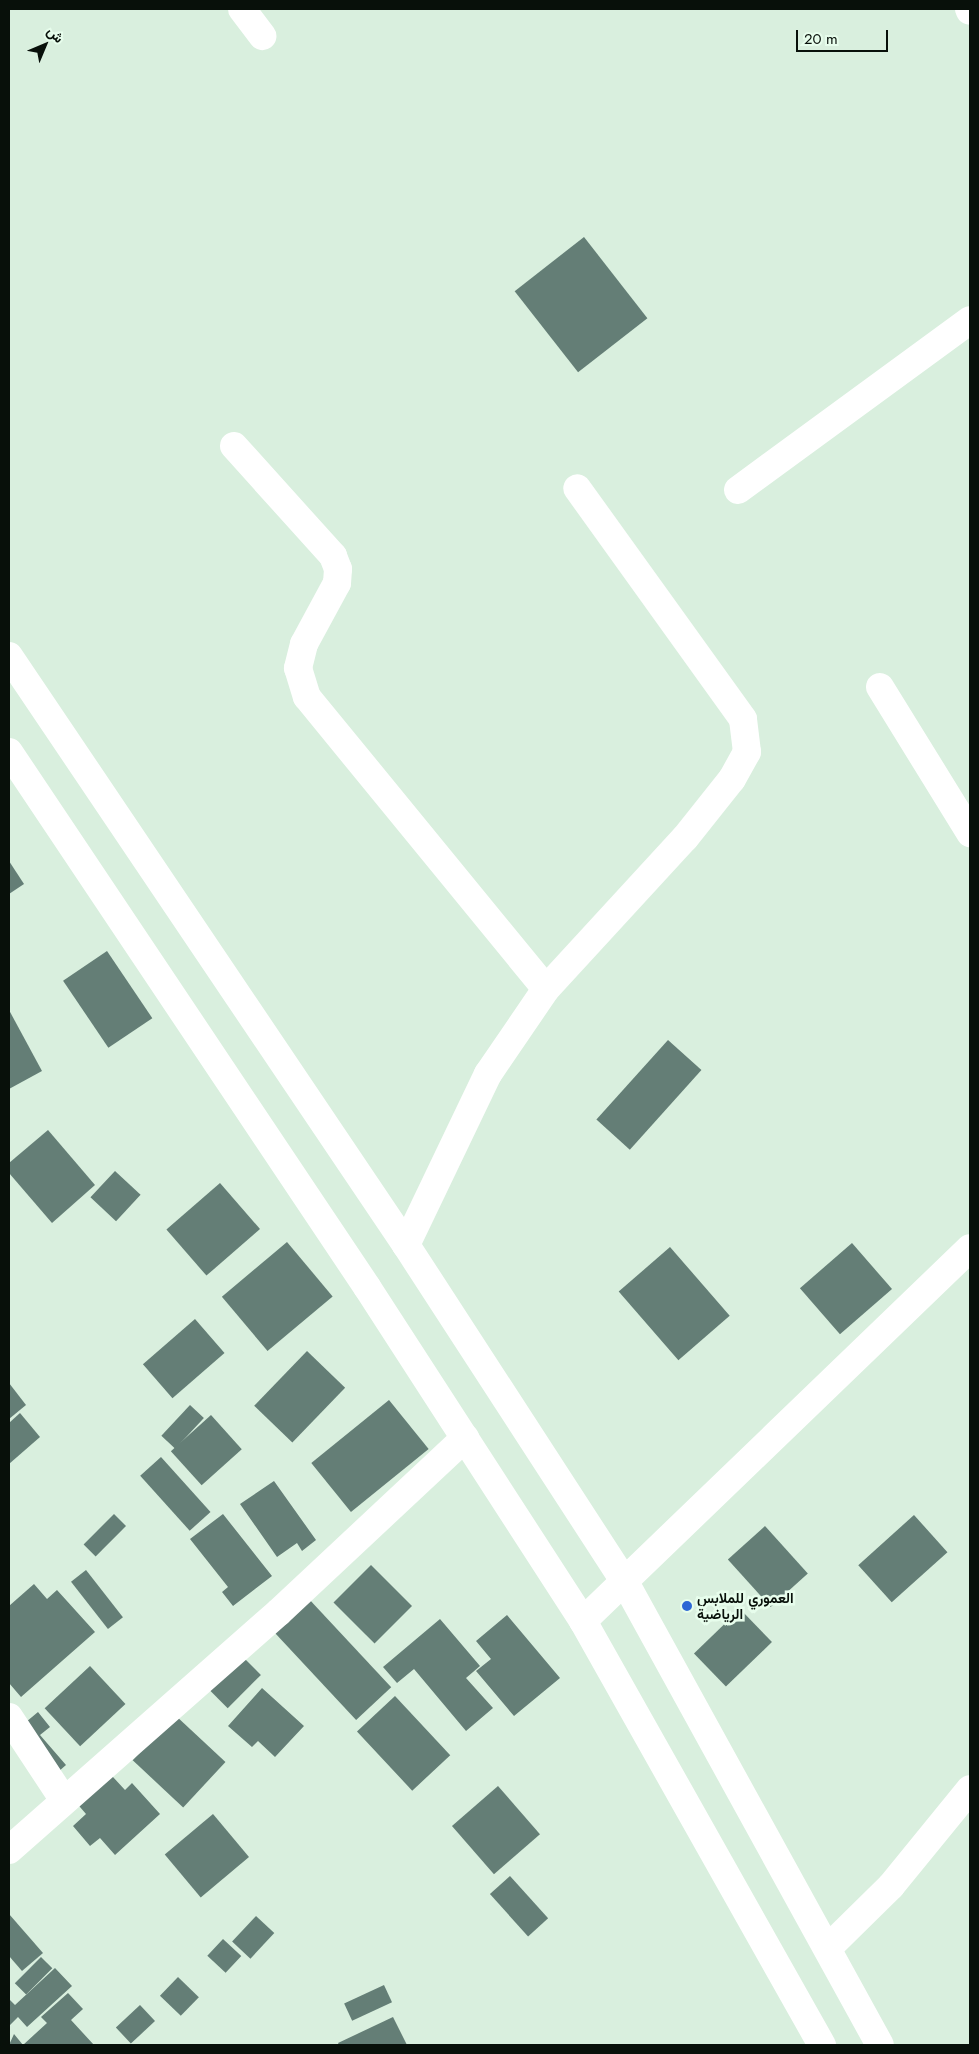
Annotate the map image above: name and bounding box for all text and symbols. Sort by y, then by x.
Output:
north arrow [20,20,70,70]
scale bar [799,20,892,52]
text: ش [43,21,69,47]
text: 20 m [804,28,838,50]
place label: العموري للملابس الرياضية [697,1590,794,1622]
marker: العموري للملابس الرياضية [681,1600,693,1612]

